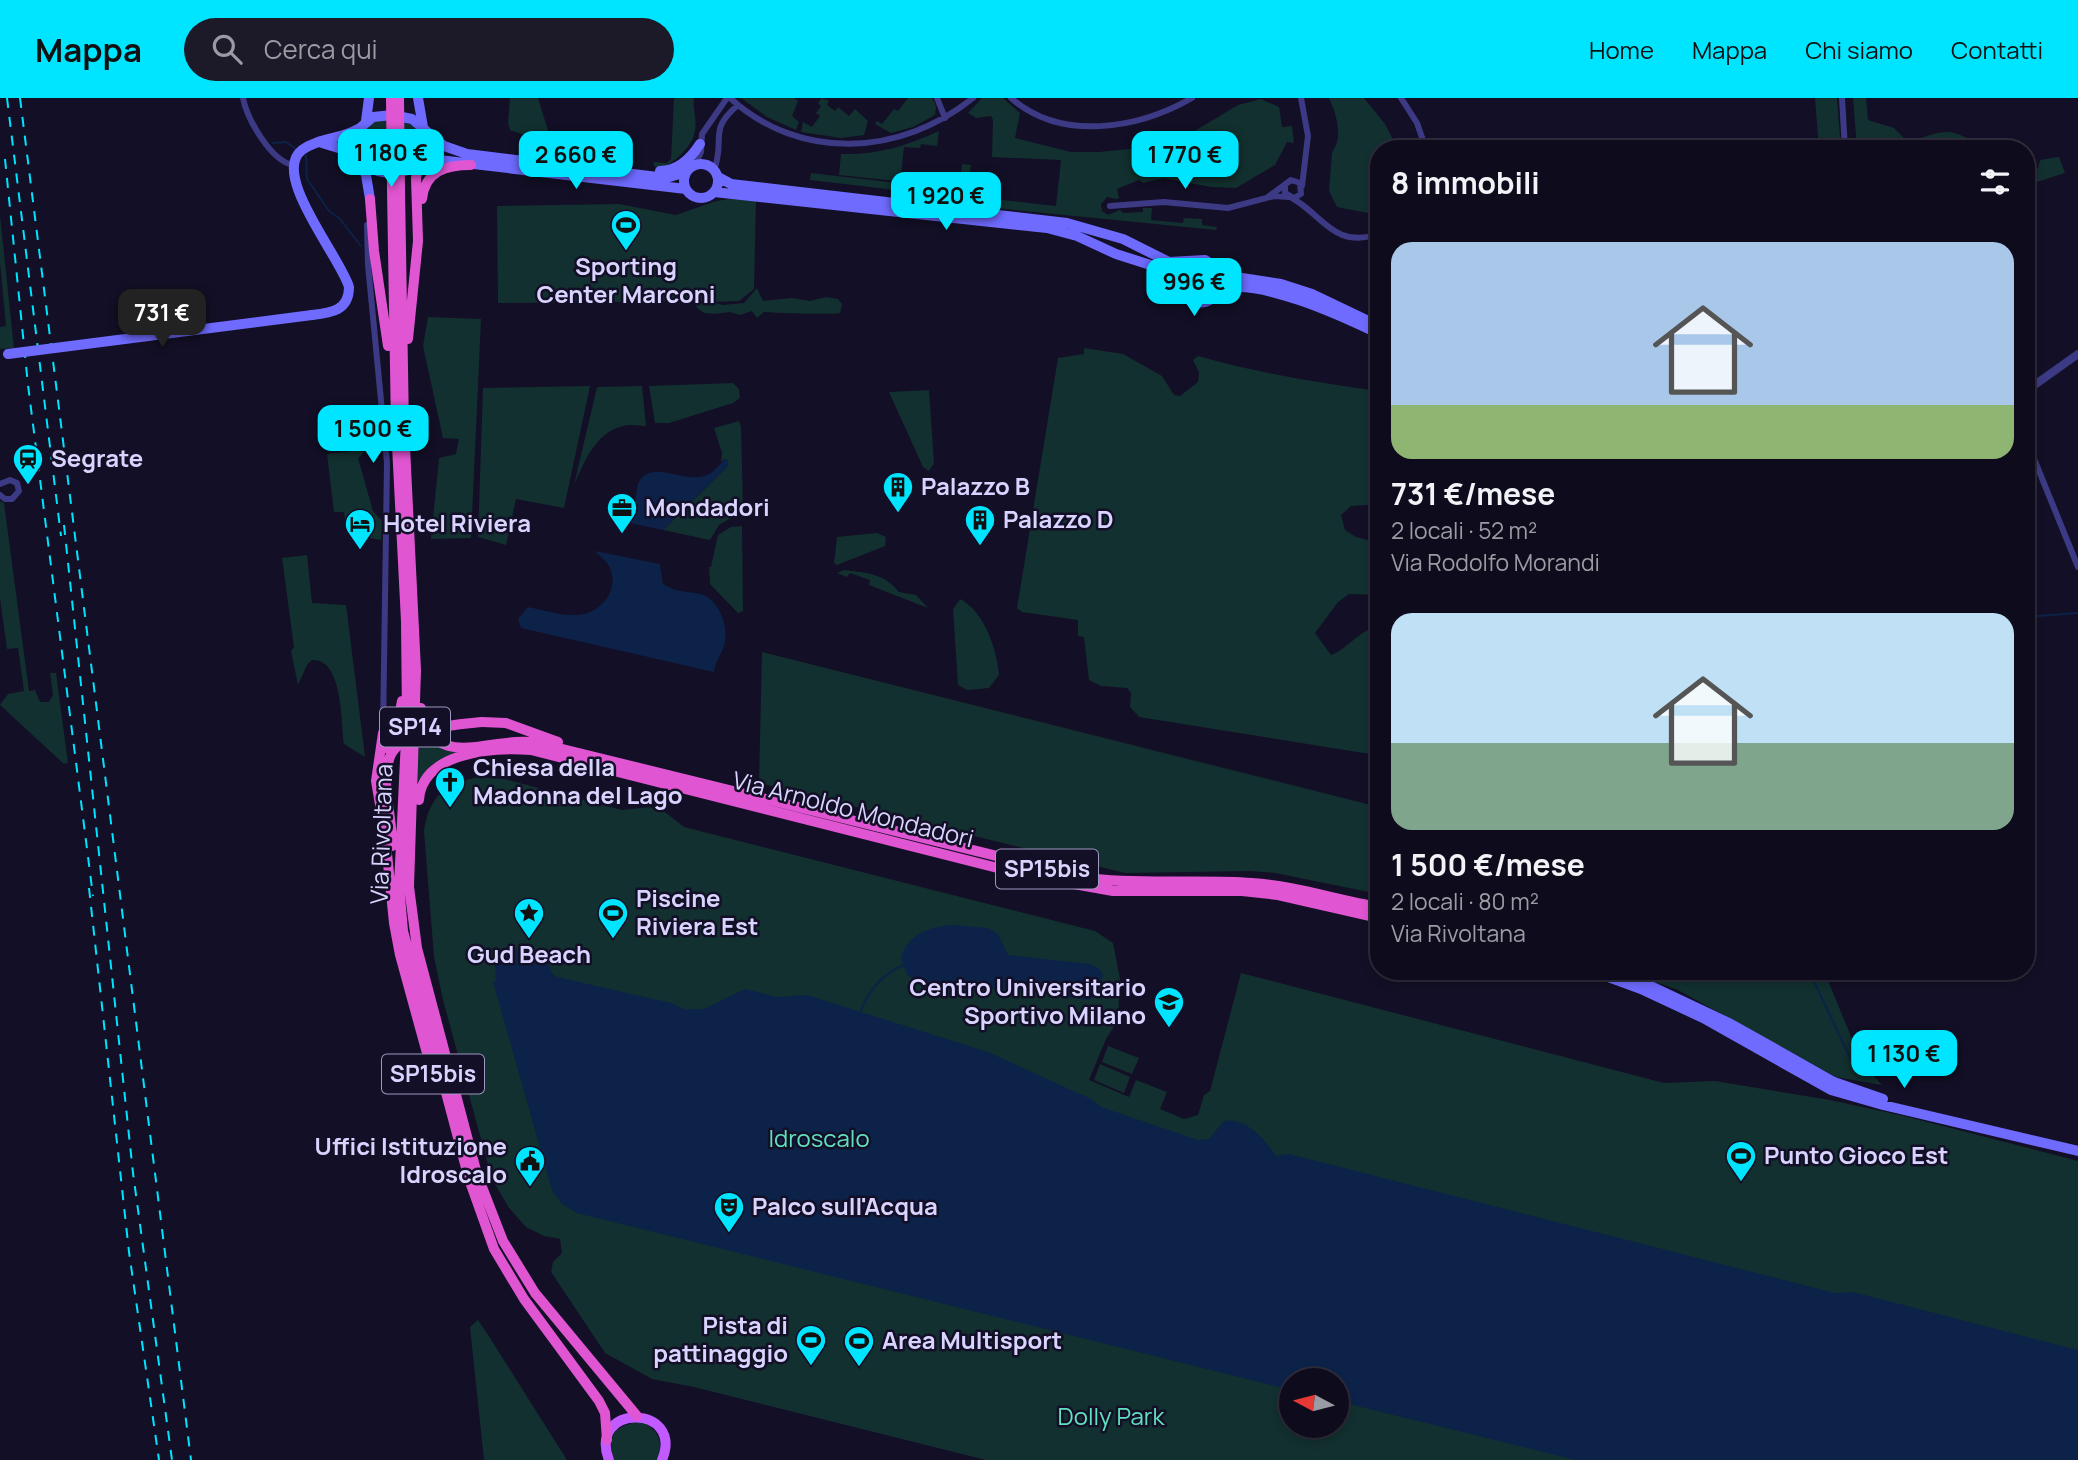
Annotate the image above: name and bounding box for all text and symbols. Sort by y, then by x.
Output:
search box [184,18,674,81]
text: Mappa [35,27,142,72]
icon: search [208,30,246,68]
text: Cerca qui [264,31,378,67]
text: Home [1589,33,1654,66]
text: Mappa [1692,33,1767,66]
text: Chi siamo [1805,33,1913,66]
text: Contatti [1951,33,2043,66]
pin: 1 180 € [326,130,456,189]
pin: 2 660 € [511,132,641,191]
pin: 1 770 € [1120,132,1250,191]
text: 1 180 € [354,136,428,168]
text: 2 660 € [535,138,617,170]
text: 1 770 € [1148,138,1222,170]
text: 8 immobili [1391,162,1540,203]
icon: filters [1976,163,2014,201]
pin: 1 920 € [881,172,1011,232]
text: 1 920 € [907,179,985,211]
sports icon: Sporting Center Marconi [609,208,643,252]
place label: Sporting Center Marconi [536,249,716,310]
pin: 996 € [1145,258,1243,318]
text: 996 € [1162,265,1226,297]
icon: home [1640,287,1766,413]
pin: 731 € [113,289,211,349]
text: 731 € [134,296,190,328]
pin: 1 500 € [308,406,438,465]
text: 1 500 € [334,412,412,444]
place label: Segrate [51,441,143,474]
station icon: Segrate [11,442,45,486]
place label: Palazzo B [921,469,1030,502]
building icon: Palazzo B [881,470,915,514]
text: 731 €/mese [1391,473,1555,514]
place label: Mondadori [645,490,770,523]
office icon: Mondadori [605,491,639,535]
place label: Palazzo D [1003,502,1113,535]
building icon: Palazzo D [963,503,997,547]
place label: Hotel Riviera [383,506,531,539]
hotel icon: Hotel Riviera [343,507,377,551]
text: 2 locali · 52 m² [1391,514,1537,546]
text: Via Rodolfo Morandi [1391,546,1600,578]
icon: home [1640,658,1766,784]
road number: SP14 [380,708,450,747]
place label: Chiesa della Madonna del Lago [473,750,683,811]
street label: Via Rivoltana [362,763,399,905]
street label: Via Arnoldo Mondadori [729,763,977,854]
church icon: Chiesa della Madonna del Lago [433,765,467,809]
text: 1 500 €/mese [1391,844,1585,885]
road number: SP15bis [996,849,1098,888]
place label: Piscine Riviera Est [636,881,758,942]
text: 2 locali · 80 m² [1391,885,1539,917]
place icon: Gud Beach [512,896,546,940]
sports icon: Piscine Riviera Est [596,896,630,940]
text: Via Rivoltana [1391,917,1526,949]
place label: Gud Beach [467,937,591,970]
place label: Centro Universitario Sportivo Milano [909,970,1146,1031]
school or university icon: Centro Universitario Sportivo Milano [1152,985,1186,1029]
pin: 1 130 € [1839,1030,1969,1090]
text: 1 130 € [1867,1037,1941,1069]
road number: SP15bis [382,1054,484,1093]
park label: Idroscalo [768,1121,870,1154]
place label: Uffici Istituzione Idroscalo [315,1129,507,1190]
place label: Punto Gioco Est [1764,1138,1948,1171]
sports icon: Punto Gioco Est [1724,1139,1758,1183]
public building icon: Uffici Istituzione Idroscalo [513,1144,547,1188]
place label: Palco sull'Acqua [752,1189,938,1222]
theatre icon: Palco sull'Acqua [712,1190,746,1234]
place label: Pista di pattinaggio [653,1308,788,1369]
sports icon: Pista di pattinaggio [794,1323,828,1367]
place label: Area Multisport [882,1323,1062,1356]
sports icon: Area Multisport [842,1324,876,1368]
north arrow [1279,1368,1349,1438]
map controls [1279,1368,1349,1438]
park label: Dolly Park [1058,1399,1165,1432]

